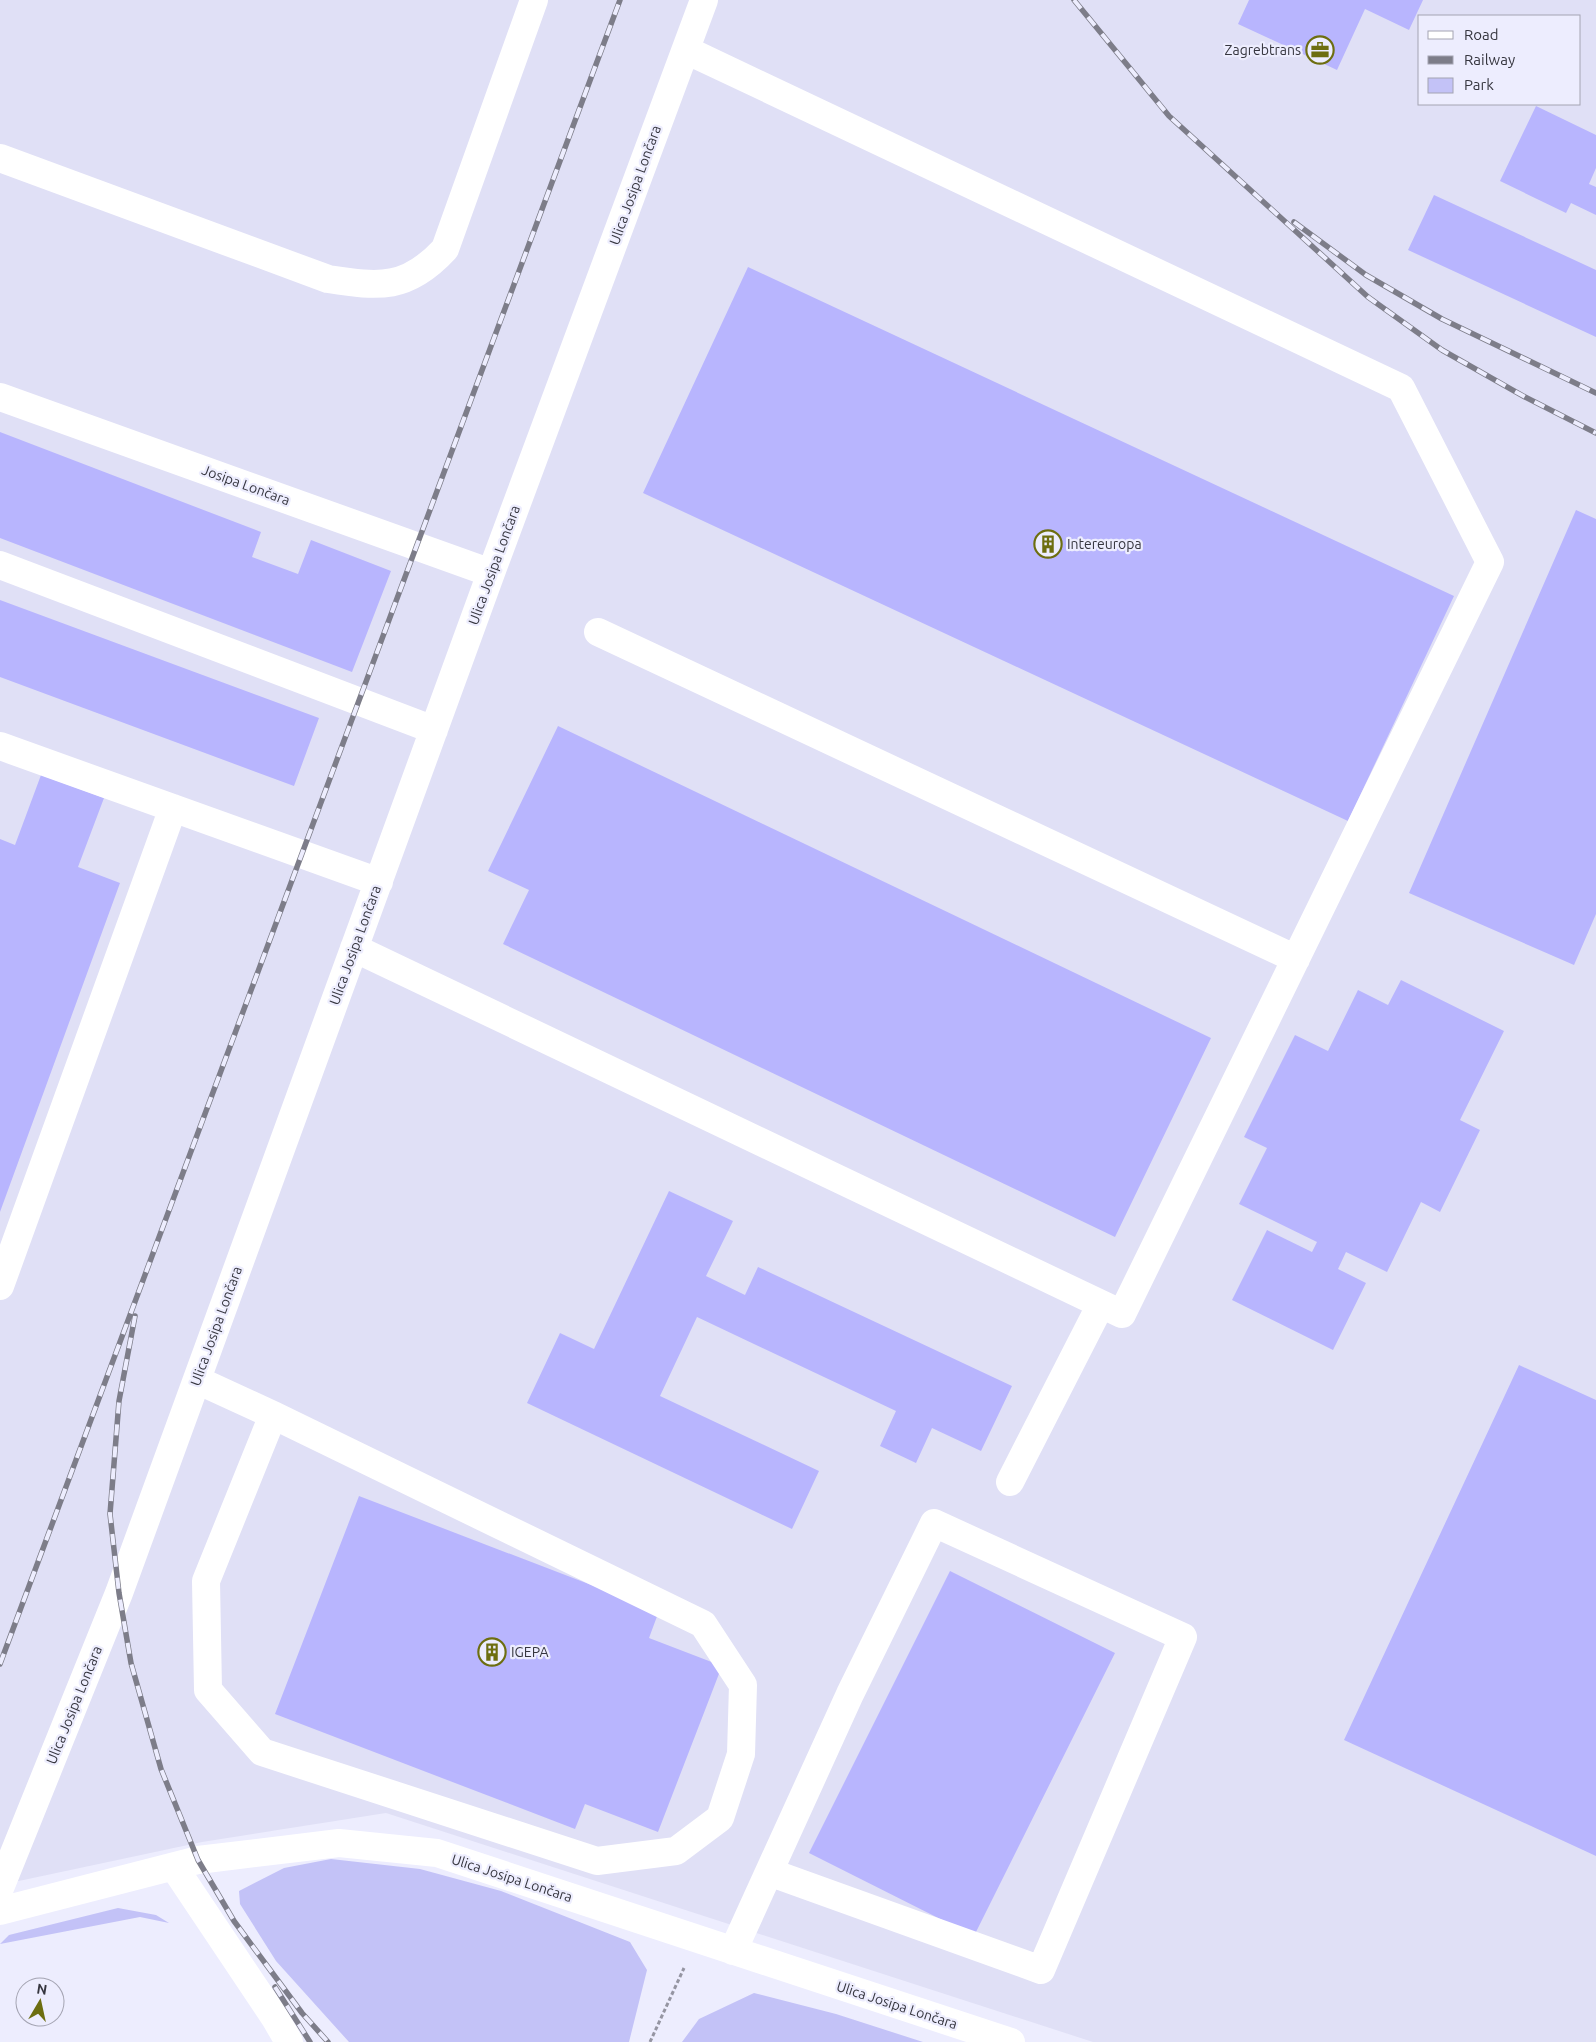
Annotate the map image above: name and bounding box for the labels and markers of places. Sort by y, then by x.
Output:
office icon: Zagrebtrans [1305,35,1335,65]
place label: Zagrebtrans [1225,42,1301,58]
building icon: Intereuropa [1033,529,1063,559]
place label: Intereuropa [1067,536,1142,552]
building icon: IGEPA [477,1637,507,1667]
place label: IGEPA [511,1644,549,1660]

